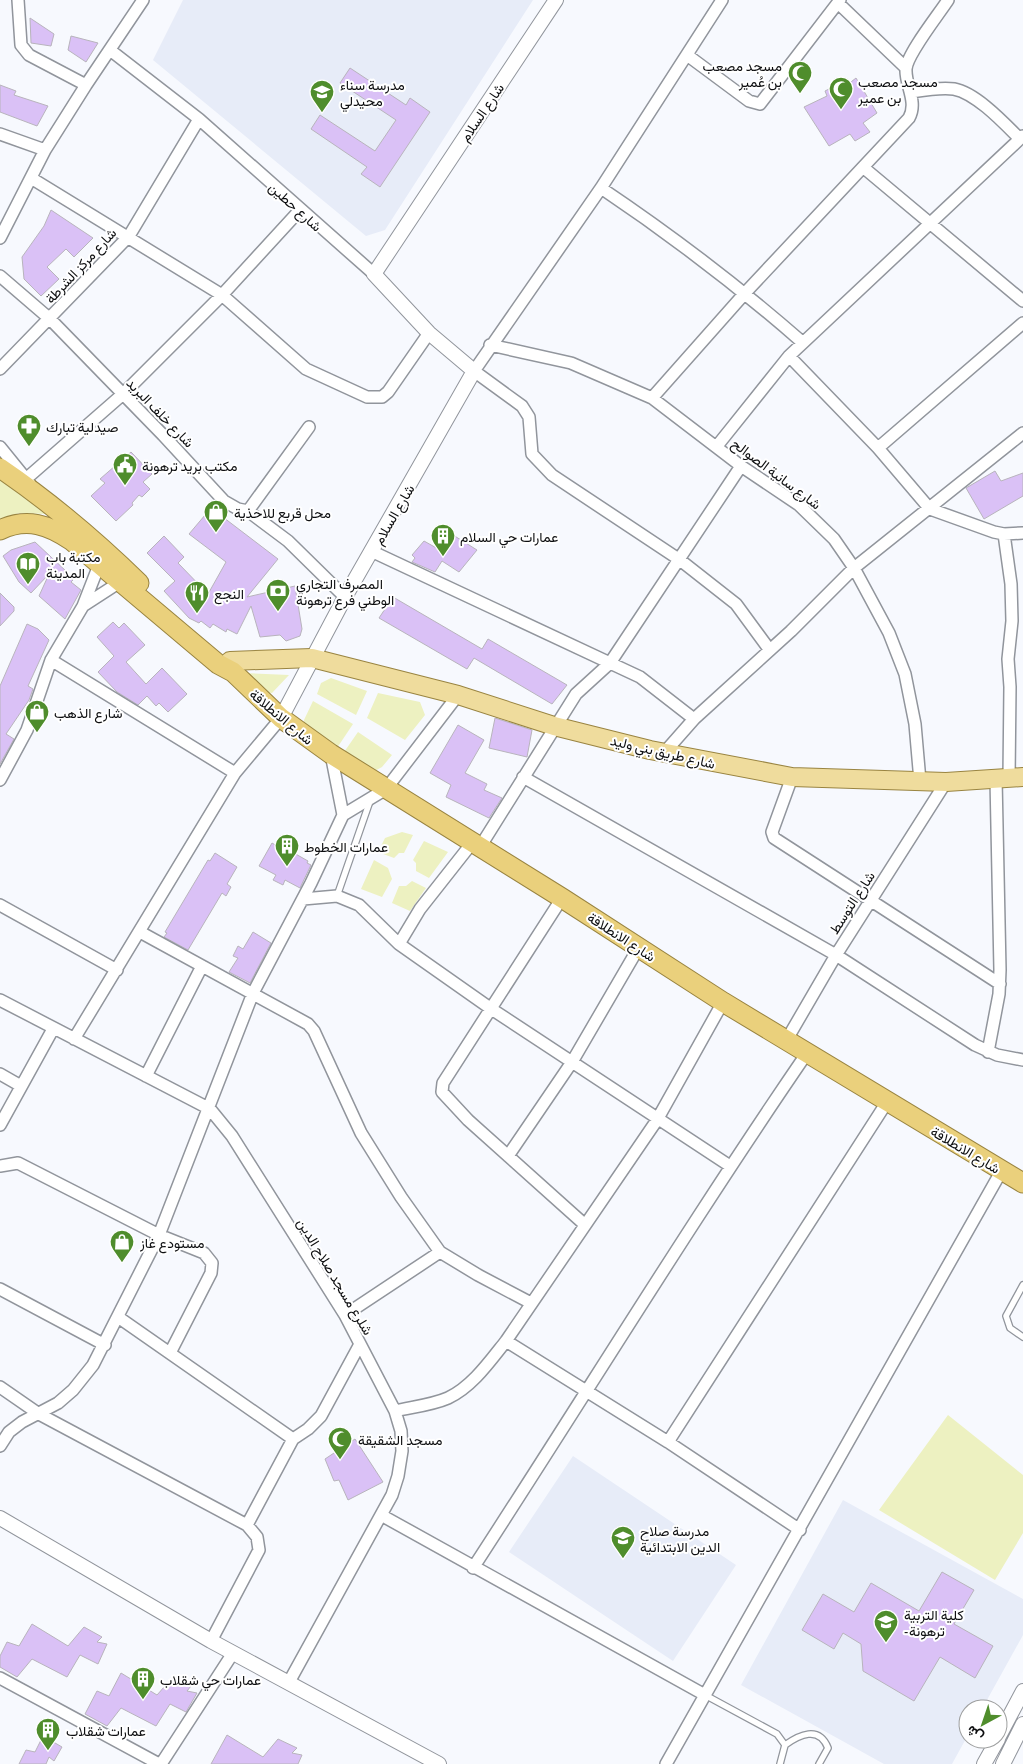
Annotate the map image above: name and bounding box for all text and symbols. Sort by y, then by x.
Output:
place label: مسجد مصعب بن عُمير [702,55,782,91]
mosque icon: مسجد مصعب بن عُمير [787,60,813,94]
place label: مسجد مصعب بن عمير [857,71,938,107]
place label: مدرسة سناء محيدلي [340,74,405,113]
mosque icon: مسجد مصعب بن عمير [828,76,854,110]
school or university icon: مدرسة سناء محيدلي [309,79,335,113]
street label: شارع السلام [454,79,510,146]
street label: شارع حطين [264,177,327,237]
street label: شارع مركز الشرطة [40,223,122,309]
street label: شارع خلف البريد [121,373,199,453]
pharmacy icon: صيدلية تبارك [16,413,42,447]
place label: صيدلية تبارك [46,416,119,436]
street label: شارع سانية الصوالح [727,433,826,515]
public building icon: مكتب بريد ترهونة [112,452,138,486]
place label: مكتب بريد ترهونة [142,455,237,475]
street label: شارع السلام [368,480,420,549]
shop icon: محل قربع للاحذية [203,499,229,533]
place label: محل قربع للاحذية [234,502,331,524]
building icon: عمارات حي السلام [430,523,456,557]
place label: عمارات حي السلام [460,526,558,549]
place label: مكتبة باب المدينة [46,546,101,582]
library icon: مكتبة باب المدينة [15,551,41,585]
place label: المصرف التجاري الوطني فرع ترهونة [296,573,394,612]
bank icon: المصرف التجاري الوطني فرع ترهونة [265,578,291,612]
restaurant icon: النجع [184,580,210,614]
place label: النجع [214,583,244,605]
street label: شارع الانطلاقة [245,683,318,750]
shop icon: شارع الذهب [24,699,50,733]
place label: شارع الذهب [54,702,122,724]
street label: شارع طريق بني وليد [608,729,717,776]
building icon: عمارات الخطوط [274,833,300,867]
place label: عمارات الخطوط [304,836,388,856]
street label: شارع التوسط [823,867,880,938]
street label: شارع الانطلاقة [583,906,660,967]
street label: شارع الانطلاقة [927,1120,1004,1179]
street label: شلرع مسجد صلاح الدين [291,1214,379,1339]
shop icon: مستودع غاز [109,1229,135,1263]
place label: مستودع غاز [139,1232,204,1254]
mosque icon: مسجد الشقيقة [327,1426,353,1460]
place label: مسجد الشقيقة [358,1429,442,1449]
place label: مدرسة صلاح الدين الابتدائية [640,1520,720,1556]
school or university icon: مدرسة صلاح الدين الابتدائية [610,1525,636,1559]
place label: كلية التربية -ترهونة [904,1604,964,1640]
school or university icon: كلية التربية -ترهونة [873,1609,899,1643]
building icon: عمارات حي شقلاب [130,1666,156,1700]
place label: عمارات حي شقلاب [160,1669,261,1692]
north arrow [958,1699,1008,1749]
building icon: عمارات شقلاب [35,1717,61,1751]
place label: عمارات شقلاب [66,1720,146,1740]
text: ش [961,1722,987,1748]

